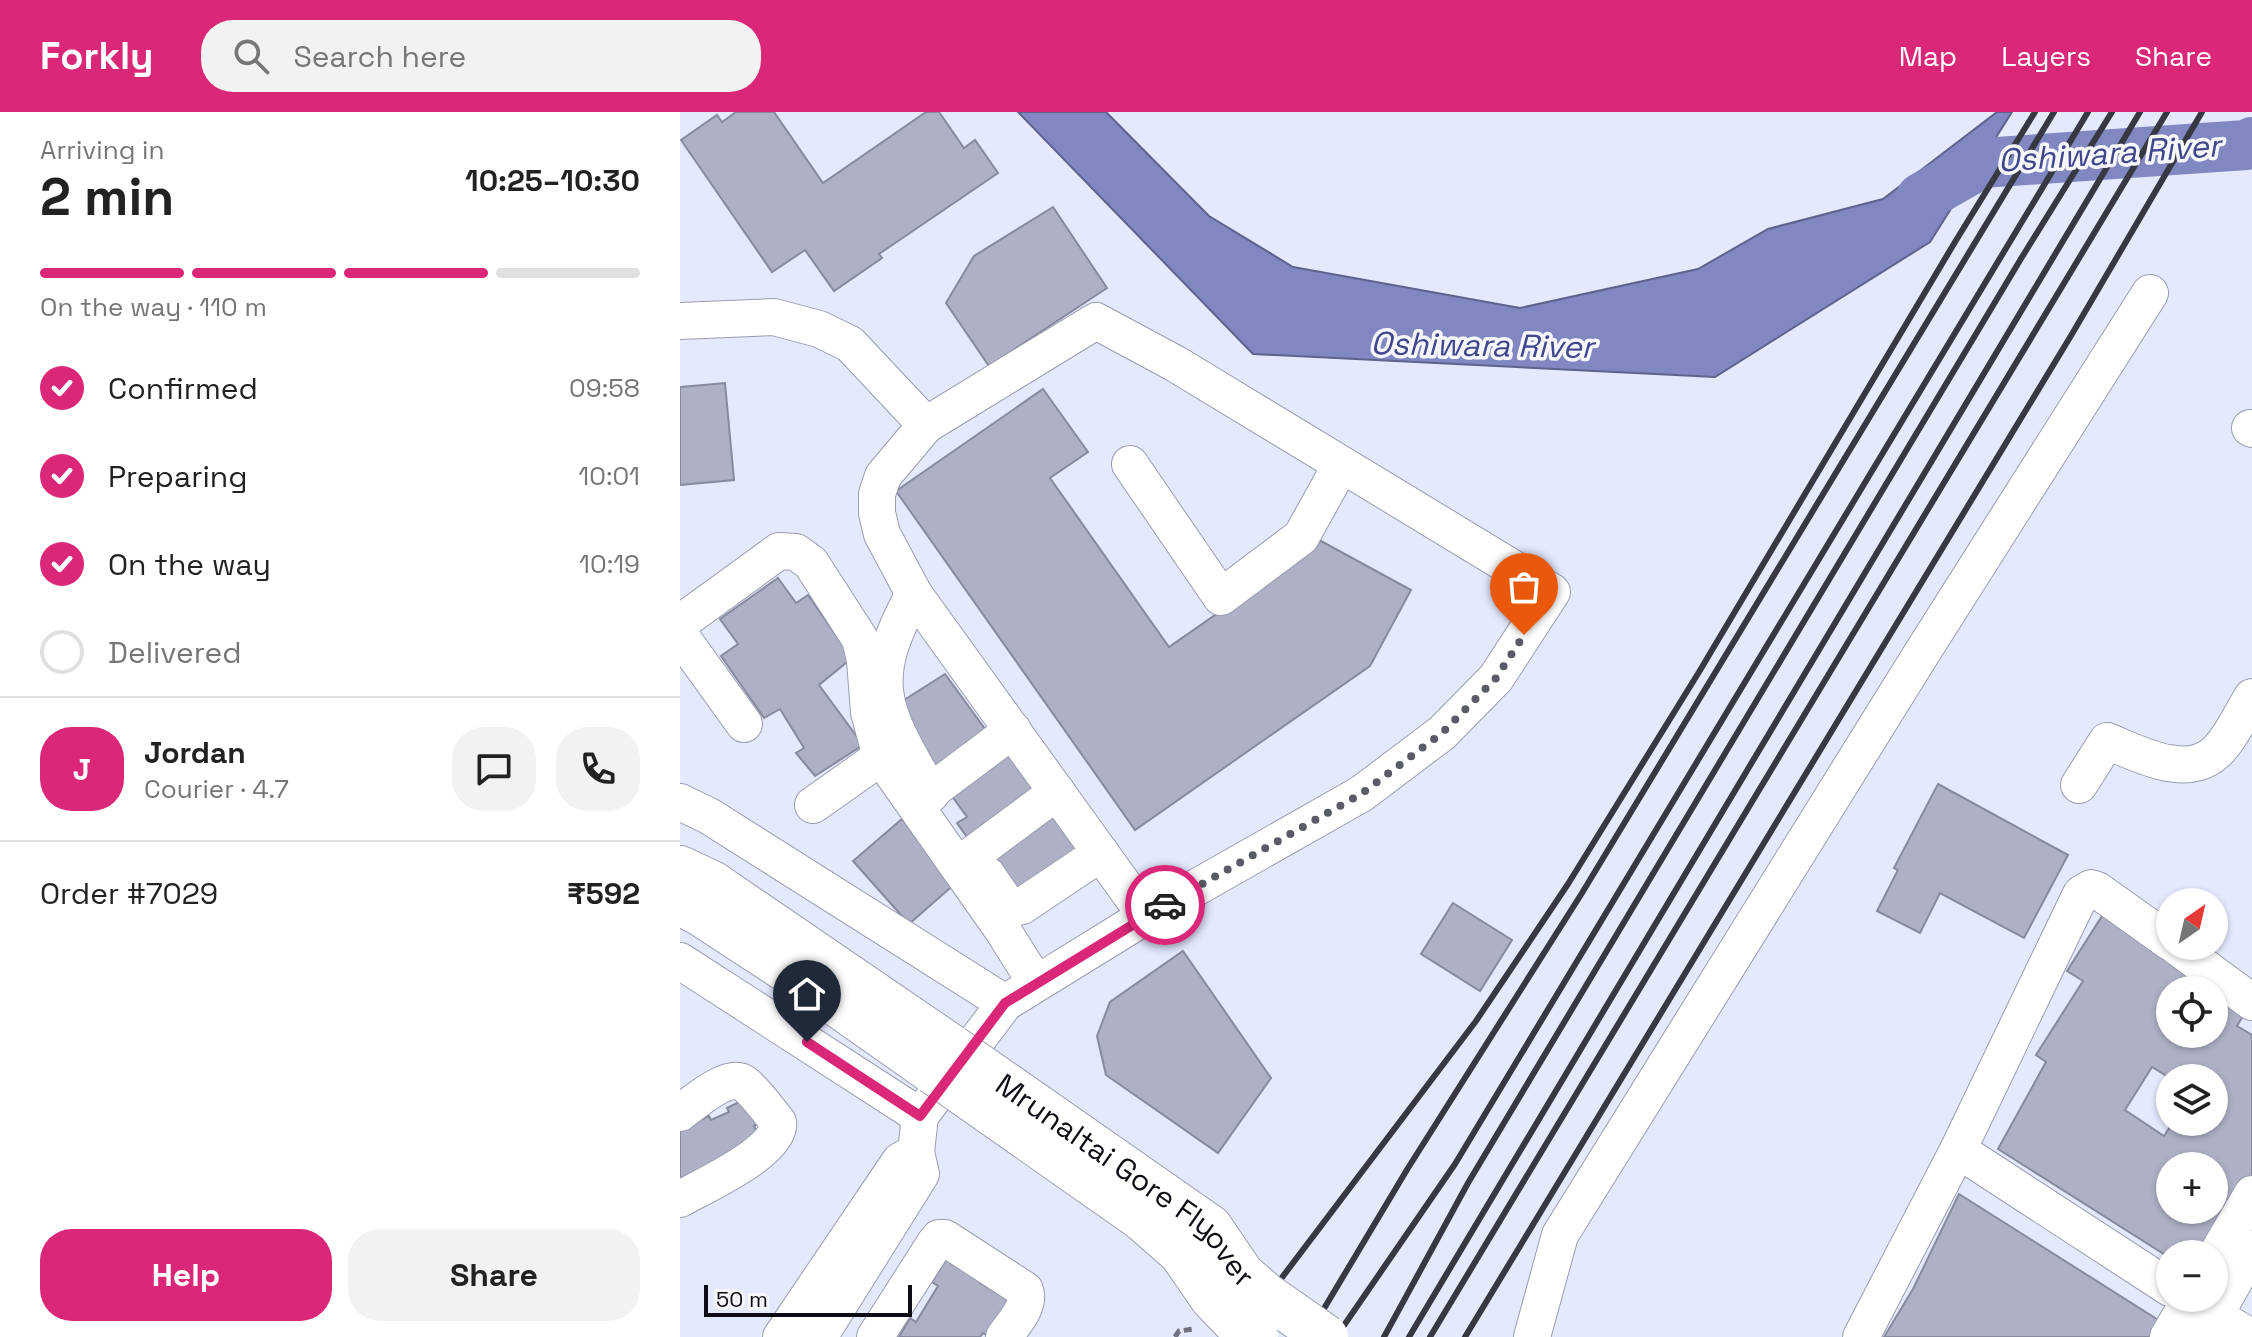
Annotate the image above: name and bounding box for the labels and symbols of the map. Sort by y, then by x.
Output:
water label: Oshiwara River [1996,125,2225,181]
water label: Oshiwara River [1370,323,1597,367]
pin [1490,553,1558,635]
courier [1125,865,1205,945]
north arrow [2156,888,2228,960]
pin [773,960,841,1042]
street label: Mrunaltai Gore Flyover [988,1064,1263,1296]
scale bar [704,1281,912,1317]

